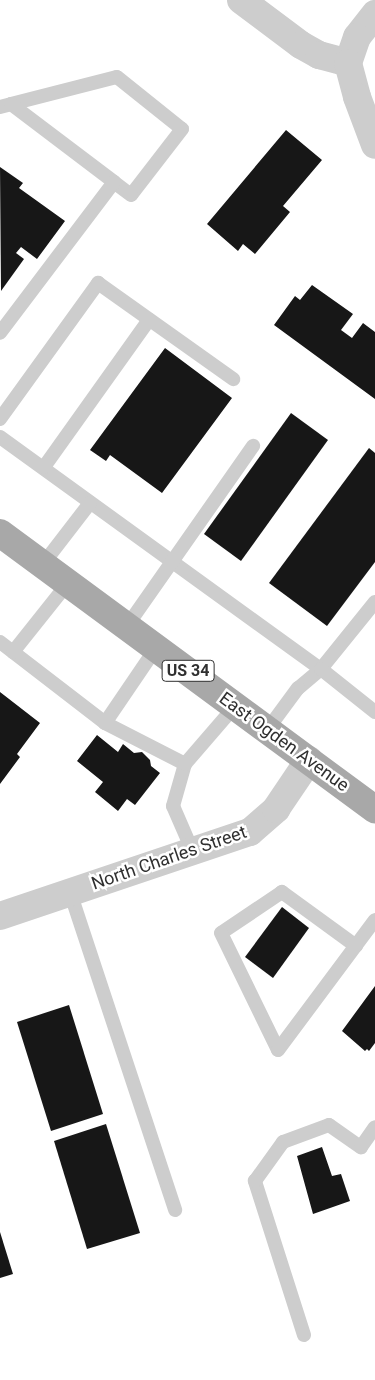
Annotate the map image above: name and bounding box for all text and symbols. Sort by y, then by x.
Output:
road number: US 34 [160,658,216,684]
street label: East Ogden Avenue [215,688,353,796]
street label: North Charles Street [89,821,249,895]

